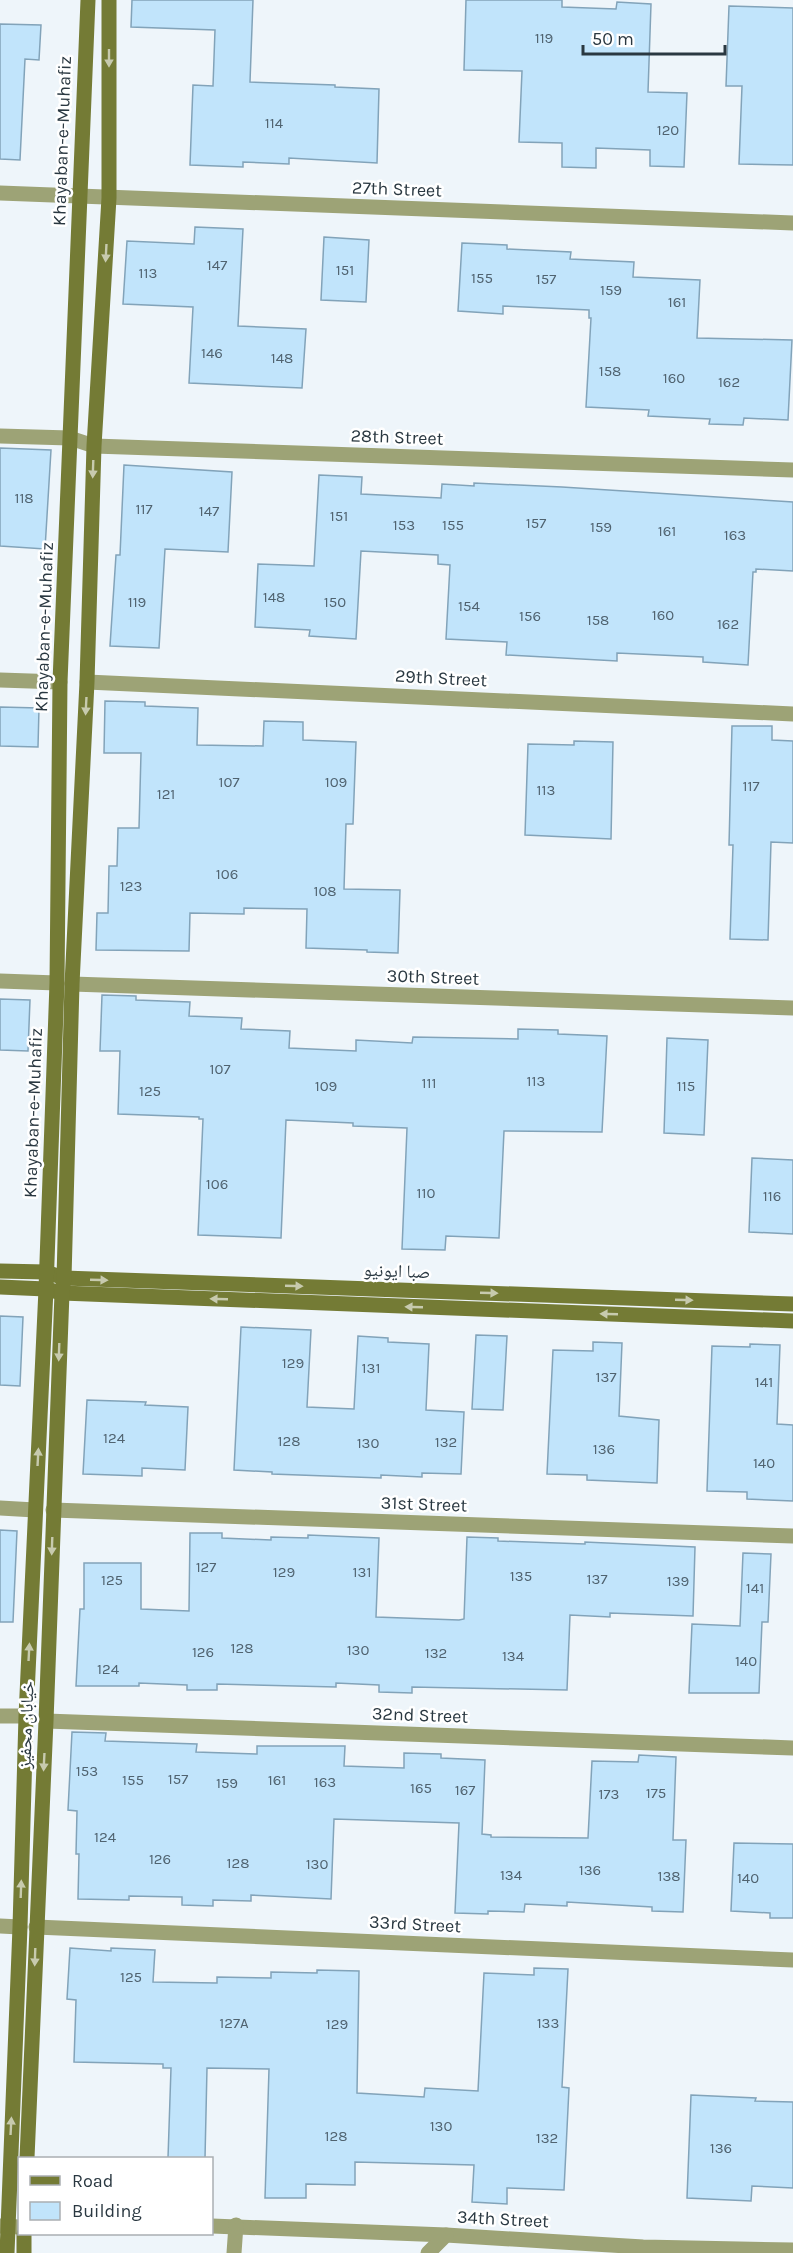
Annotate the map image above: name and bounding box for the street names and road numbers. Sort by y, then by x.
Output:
street label: Khayaban-e-Muhafiz [48,56,76,226]
street label: 27th Street [352,176,443,202]
street label: 28th Street [350,424,444,450]
street label: Khayaban-e-Muhafiz [30,542,58,712]
street label: 29th Street [394,665,488,691]
street label: 30th Street [386,964,480,990]
street label: Khayaban-e-Muhafiz [19,1028,47,1198]
street label: صبا ایونیو [363,1259,431,1283]
street label: 31st Street [380,1491,468,1517]
street label: خیابان محفیز [13,1681,39,1770]
street label: 32nd Street [372,1702,469,1728]
street label: 33rd Street [368,1911,462,1937]
street label: 34th Street [456,2206,550,2232]

